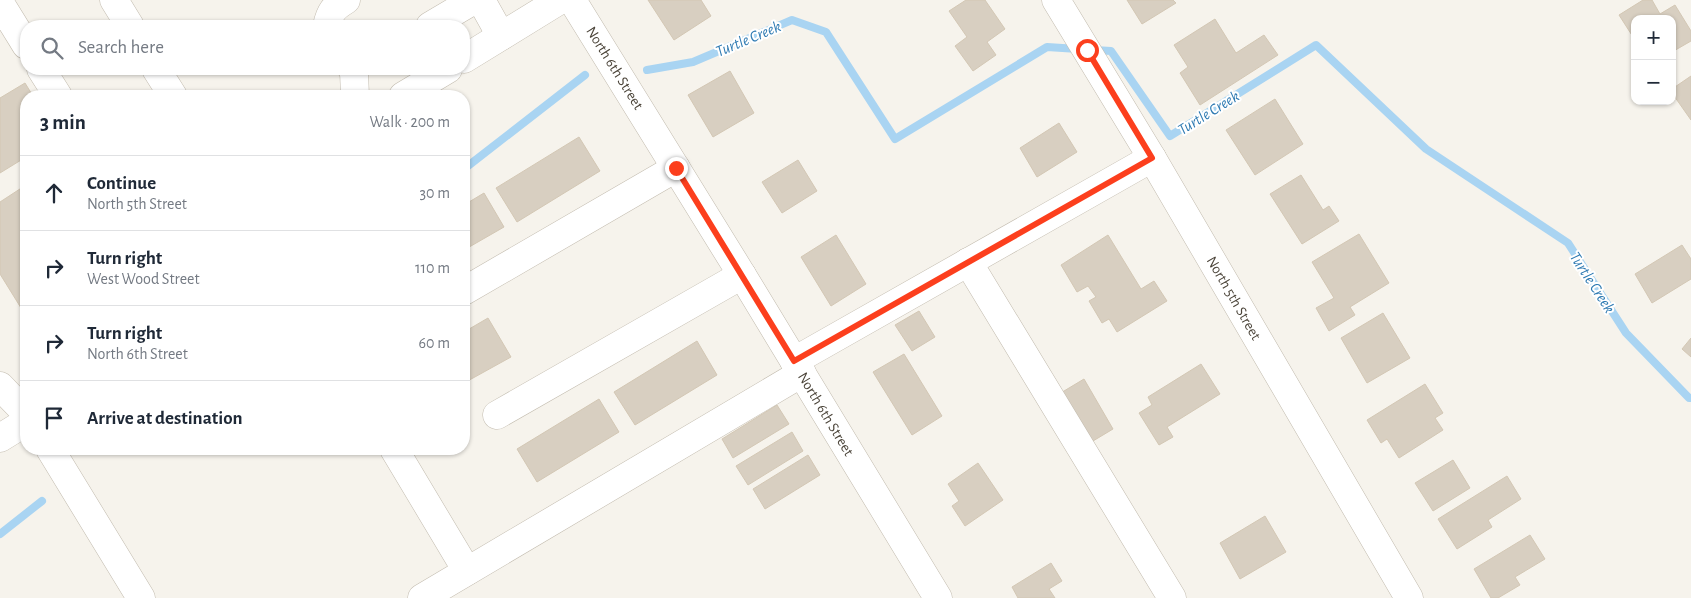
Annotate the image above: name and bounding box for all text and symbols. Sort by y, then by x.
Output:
map controls [1631,15,1676,105]
button: + [1631,15,1676,60]
water label: Turtle Creek [713,18,783,60]
search box [20,20,470,75]
street label: North 6th Street [583,24,646,112]
icon: search [38,34,66,62]
text: Search here [78,38,164,57]
route start [1076,39,1099,62]
button: − [1631,60,1676,105]
water label: Turtle Creek [1175,88,1242,138]
text: 3 min [40,112,86,133]
text: Walk · 200 m [369,114,450,130]
route end [665,157,688,180]
text: Continue [87,174,156,193]
icon: ahead [40,179,68,207]
text: 30 m [420,185,450,201]
text: North 5th Street [87,196,187,212]
text: Turn right [87,249,162,268]
water label: Turtle Creek [1567,249,1618,316]
icon: right [40,254,68,282]
street label: North 5th Street [1204,254,1264,343]
text: 110 m [415,260,450,276]
text: West Wood Street [87,271,200,287]
text: Turn right [87,324,162,343]
icon: right [40,329,68,357]
text: 60 m [419,335,450,351]
text: North 6th Street [87,346,188,362]
street label: North 6th Street [795,370,856,459]
icon: arrive [40,404,68,432]
text: Arrive at destination [87,409,243,428]

